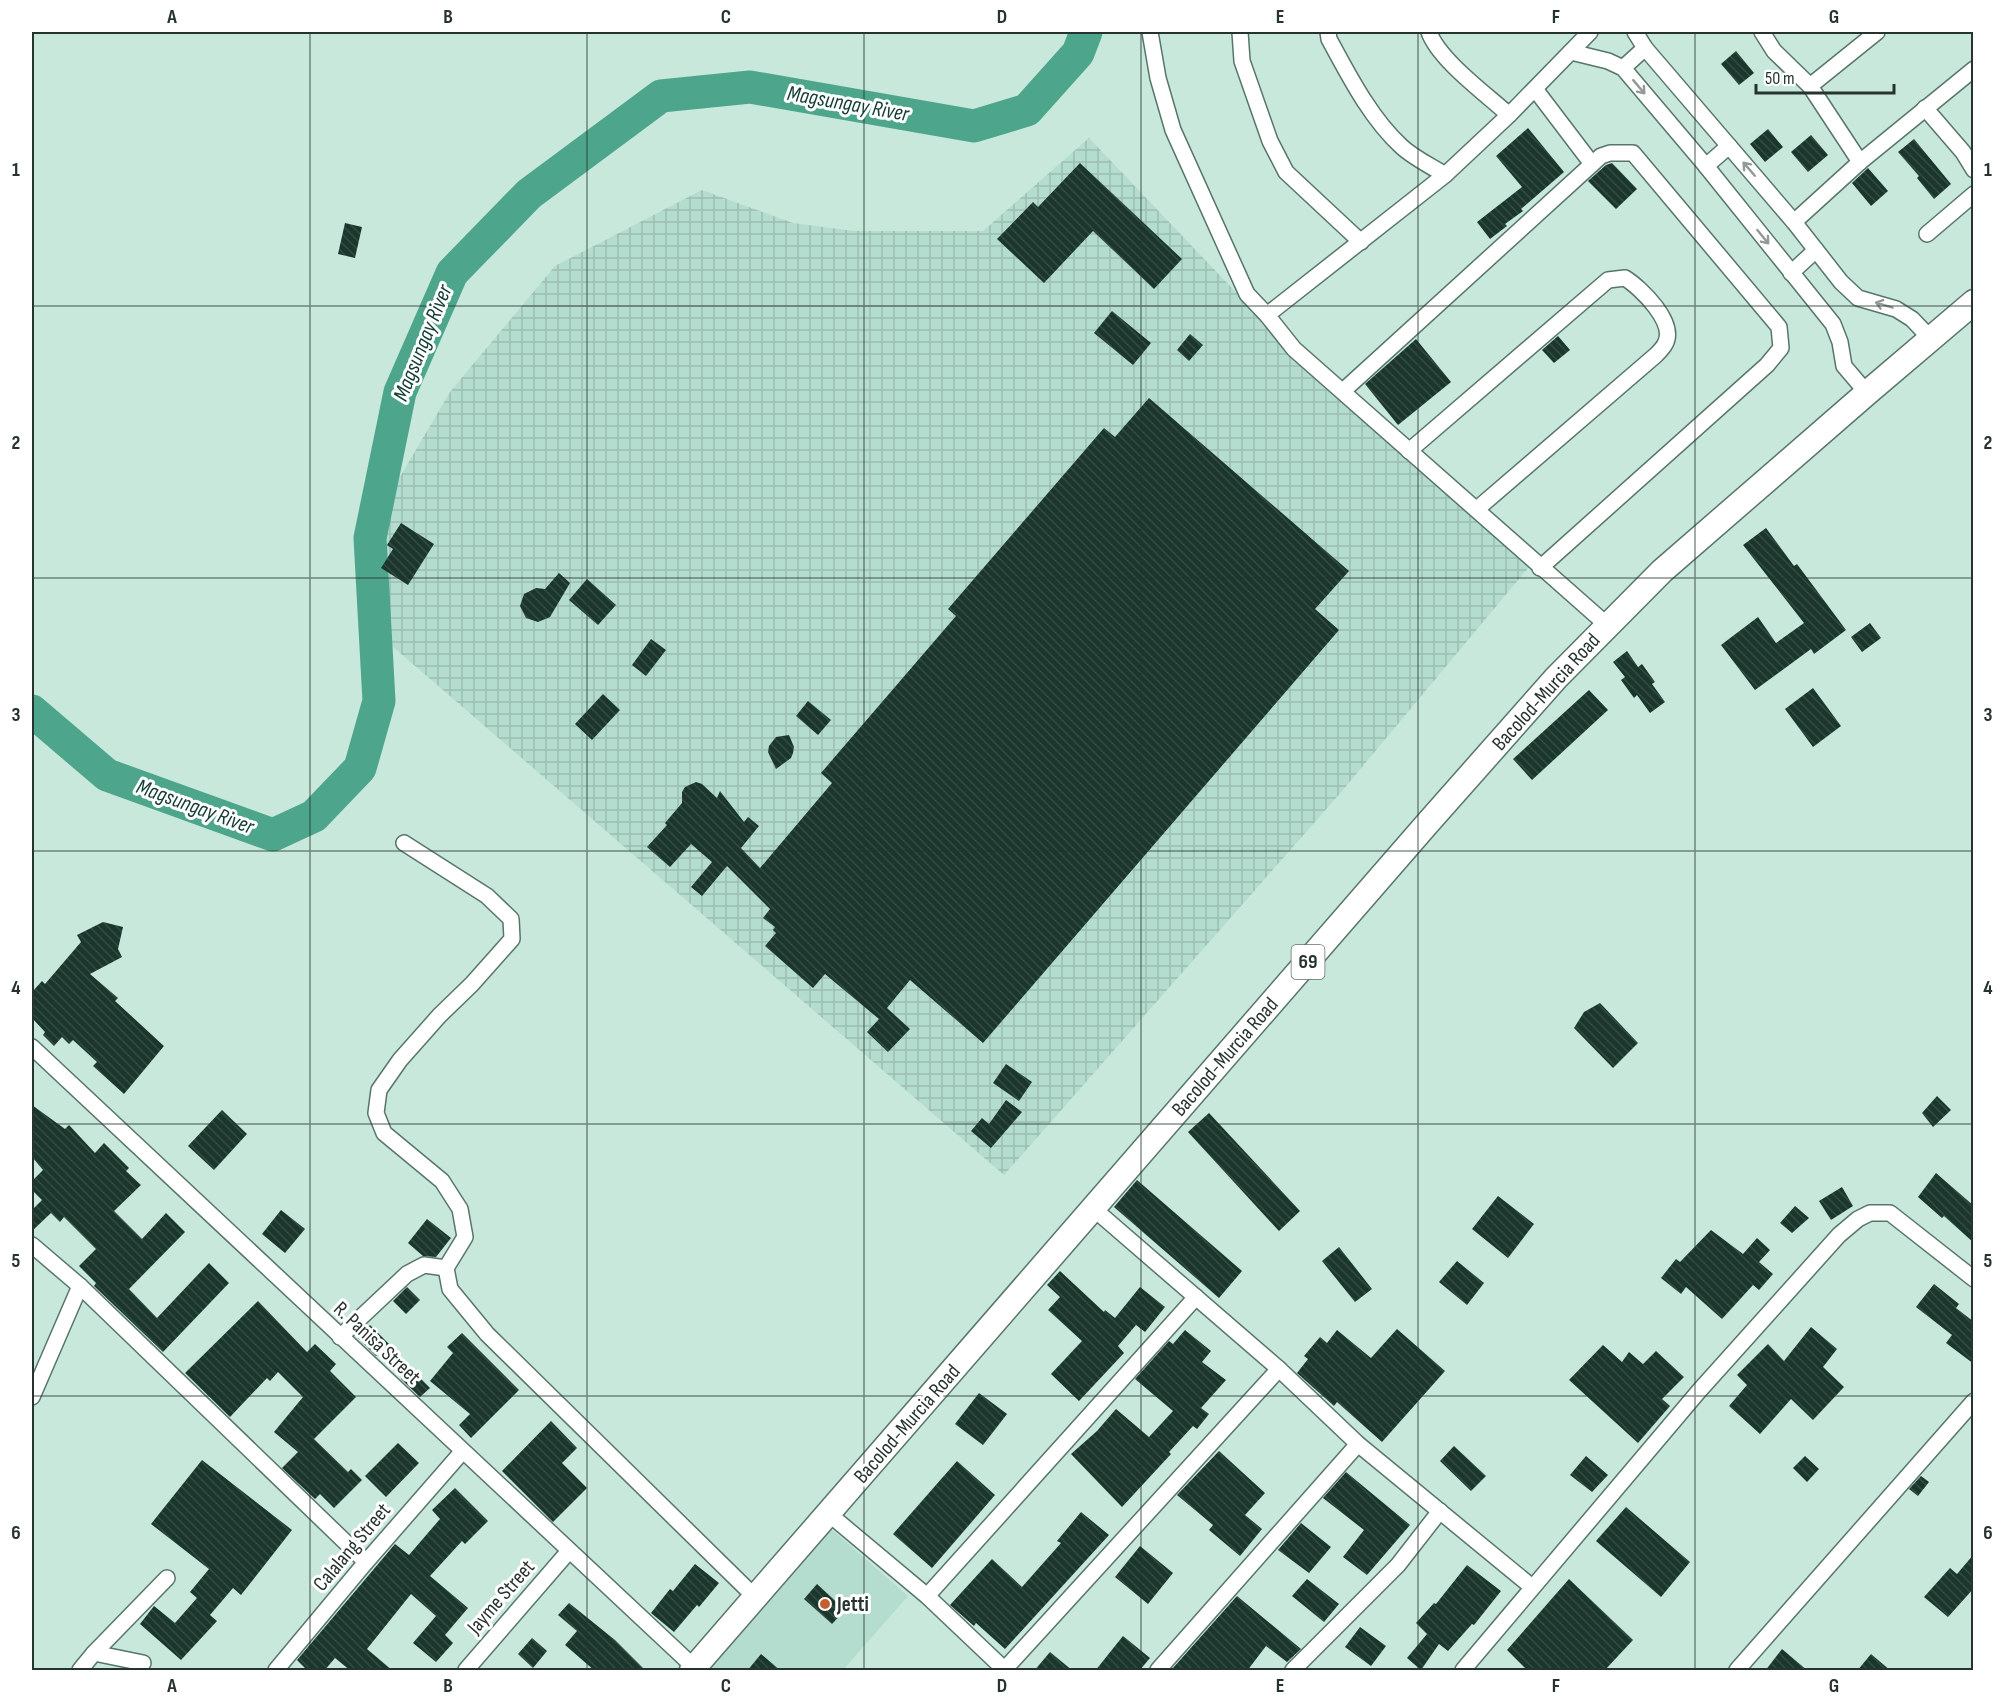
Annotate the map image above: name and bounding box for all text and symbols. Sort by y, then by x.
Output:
text: A [166,5,177,29]
text: B [443,5,453,29]
text: C [721,5,731,29]
text: D [997,5,1007,29]
text: E [1276,5,1284,29]
text: F [1552,5,1560,29]
text: G [1829,5,1839,29]
scale bar [1756,57,1894,95]
text: 50 m [1765,68,1795,89]
one-way arrow [1632,79,1646,94]
water label: Magsungay River [785,80,912,128]
text: 1 [12,158,20,182]
text: 1 [1984,158,1992,182]
one-way arrow [1742,162,1756,177]
one-way arrow [1756,229,1769,245]
water label: Magsungay River [387,280,459,405]
one-way arrow [1875,299,1894,310]
text: 2 [12,431,20,455]
text: 2 [1984,431,1992,455]
street label: Bacolod-Murcia Road [1487,628,1605,756]
text: 3 [12,703,21,727]
text: 3 [1984,703,1993,727]
water label: Magsungay River [133,773,258,841]
road number: 69 [1292,945,1324,979]
text: 4 [11,976,21,1000]
text: 4 [1983,976,1993,1000]
street label: Bacolod-Murcia Road [1167,992,1283,1122]
text: 5 [12,1249,21,1273]
text: 5 [1984,1249,1993,1273]
street label: R. Panisa Street [328,1296,426,1390]
street label: Bacolod-Murcia Road [849,1359,965,1489]
street label: Calalang Street [308,1498,396,1596]
text: 6 [11,1521,21,1545]
text: 6 [1983,1521,1993,1545]
street label: Jayme Street [461,1555,540,1640]
place label: Jetti [836,1592,869,1617]
marker: Jetti [818,1597,832,1611]
text: A [166,1674,177,1698]
text: B [443,1674,453,1698]
text: C [721,1674,731,1698]
text: D [997,1674,1007,1698]
text: E [1276,1674,1284,1698]
text: F [1552,1674,1560,1698]
text: G [1829,1674,1839,1698]

